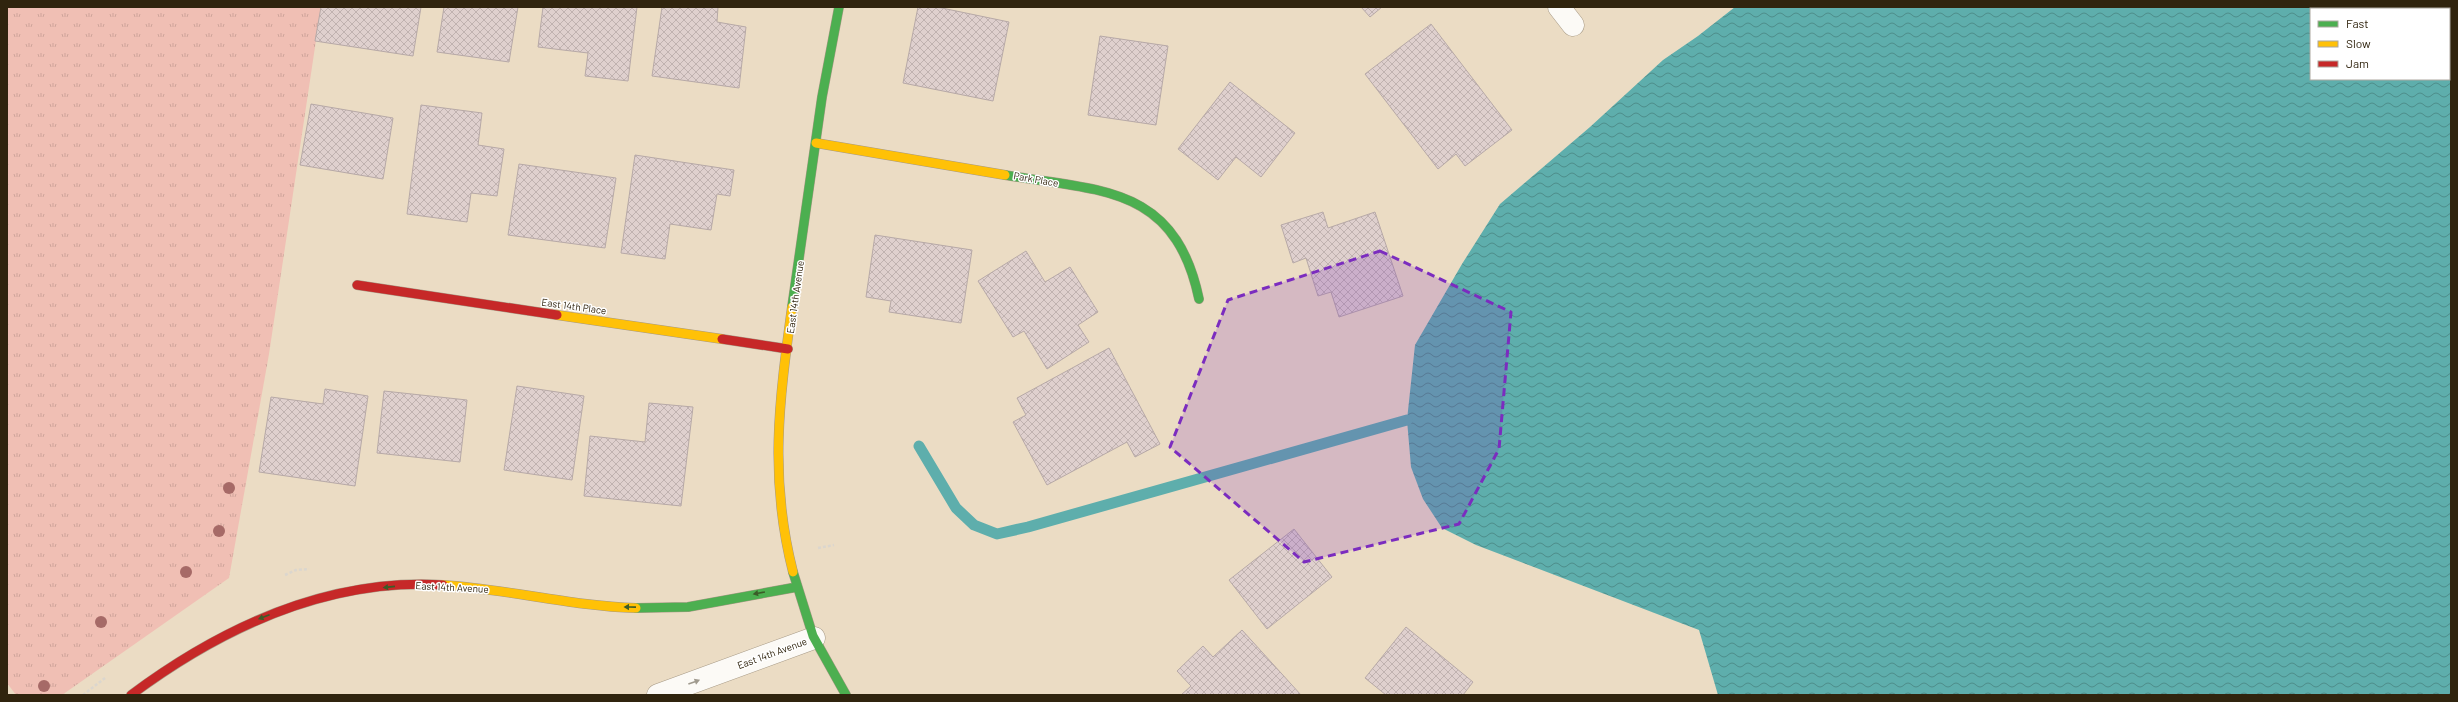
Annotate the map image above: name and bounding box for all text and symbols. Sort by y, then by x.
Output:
legend [2310,8,2450,80]
text: Fast [2346,16,2369,30]
text: Slow [2346,36,2371,50]
text: Jam [2346,56,2369,70]
street label: Park Place [1013,169,1059,189]
street label: East 14th Avenue [784,260,806,334]
street label: East 14th Place [541,296,607,316]
street label: East 14th Avenue [415,579,489,595]
one-way arrow [383,584,396,591]
one-way arrow [753,591,765,597]
one-way arrow [624,604,636,611]
one-way arrow [257,615,269,621]
street label: East 14th Avenue [735,635,809,671]
one-way arrow [689,678,701,684]

